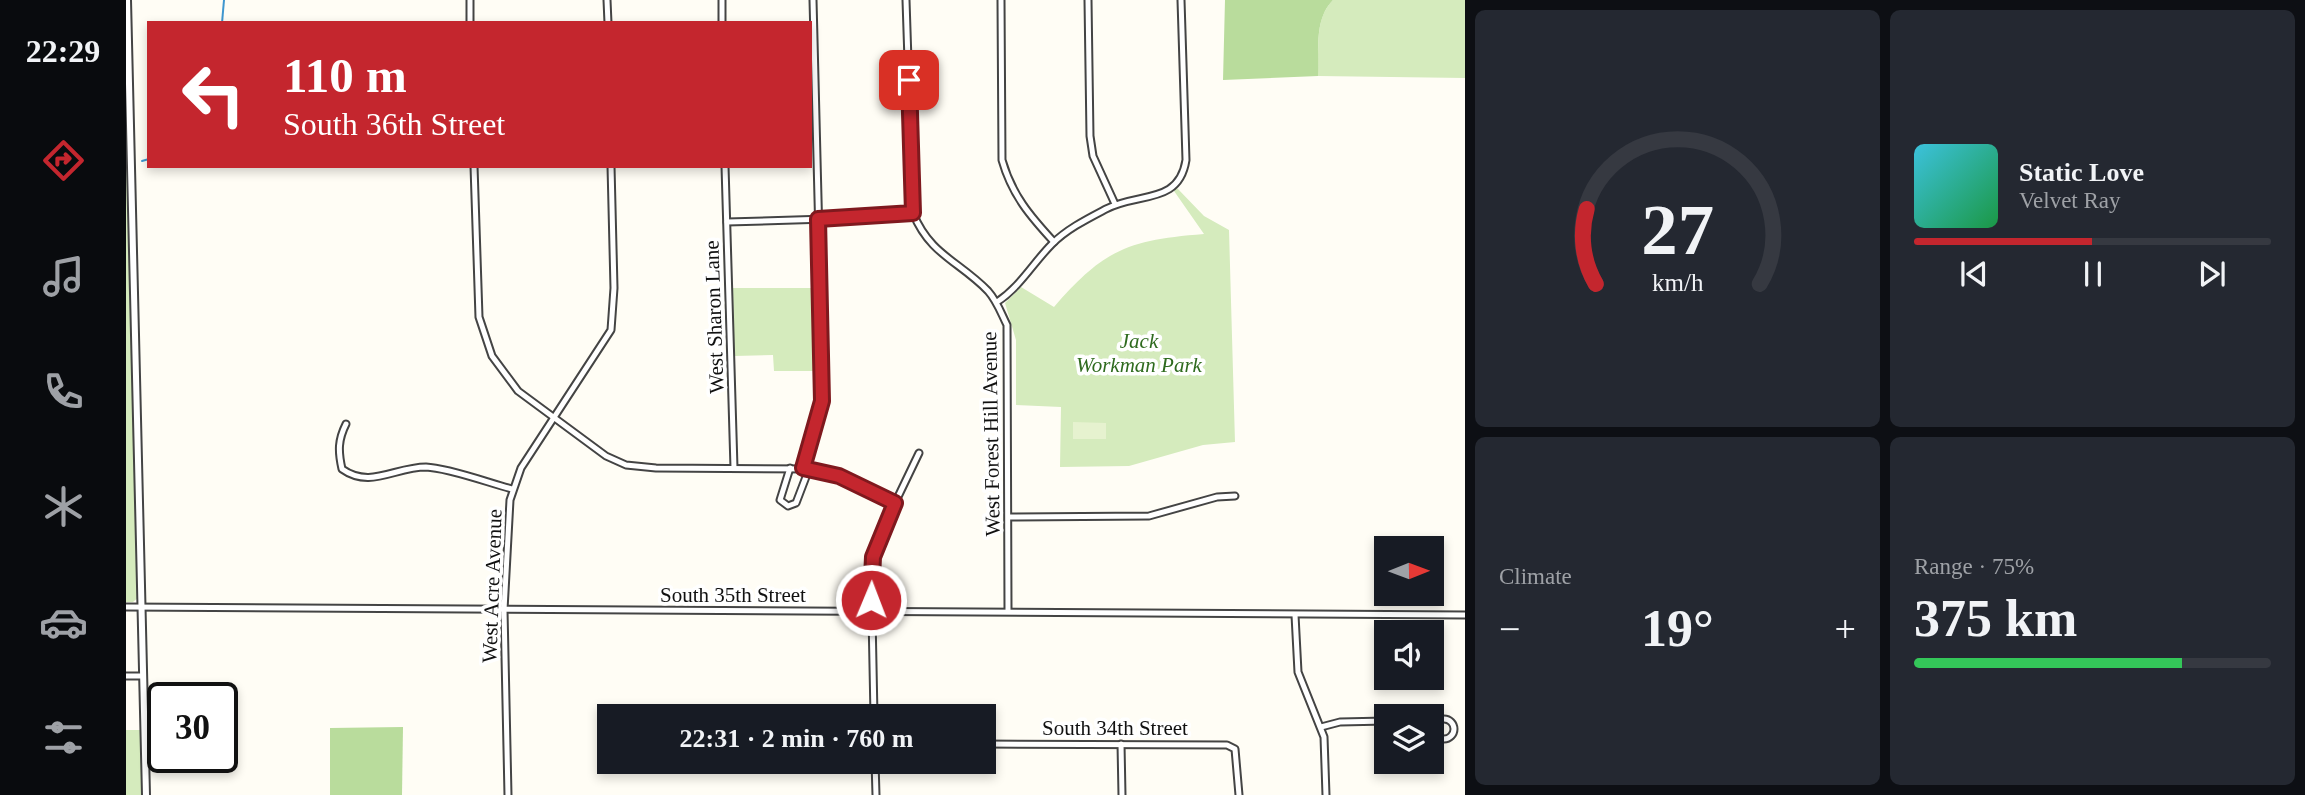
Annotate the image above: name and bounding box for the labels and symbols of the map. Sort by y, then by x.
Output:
pin [879,50,939,110]
street label: West Sharon Lane [699,240,729,394]
park label: Jack Workman Park [1076,329,1203,377]
street label: West Forest Hill Avenue [977,331,1005,537]
street label: West Acre Avenue [477,509,507,663]
north arrow [1374,536,1444,606]
position arrow [834,563,908,637]
street label: South 35th Street [660,583,806,607]
speed limit sign: 30 [147,682,238,773]
street label: South 34th Street [1042,716,1188,740]

